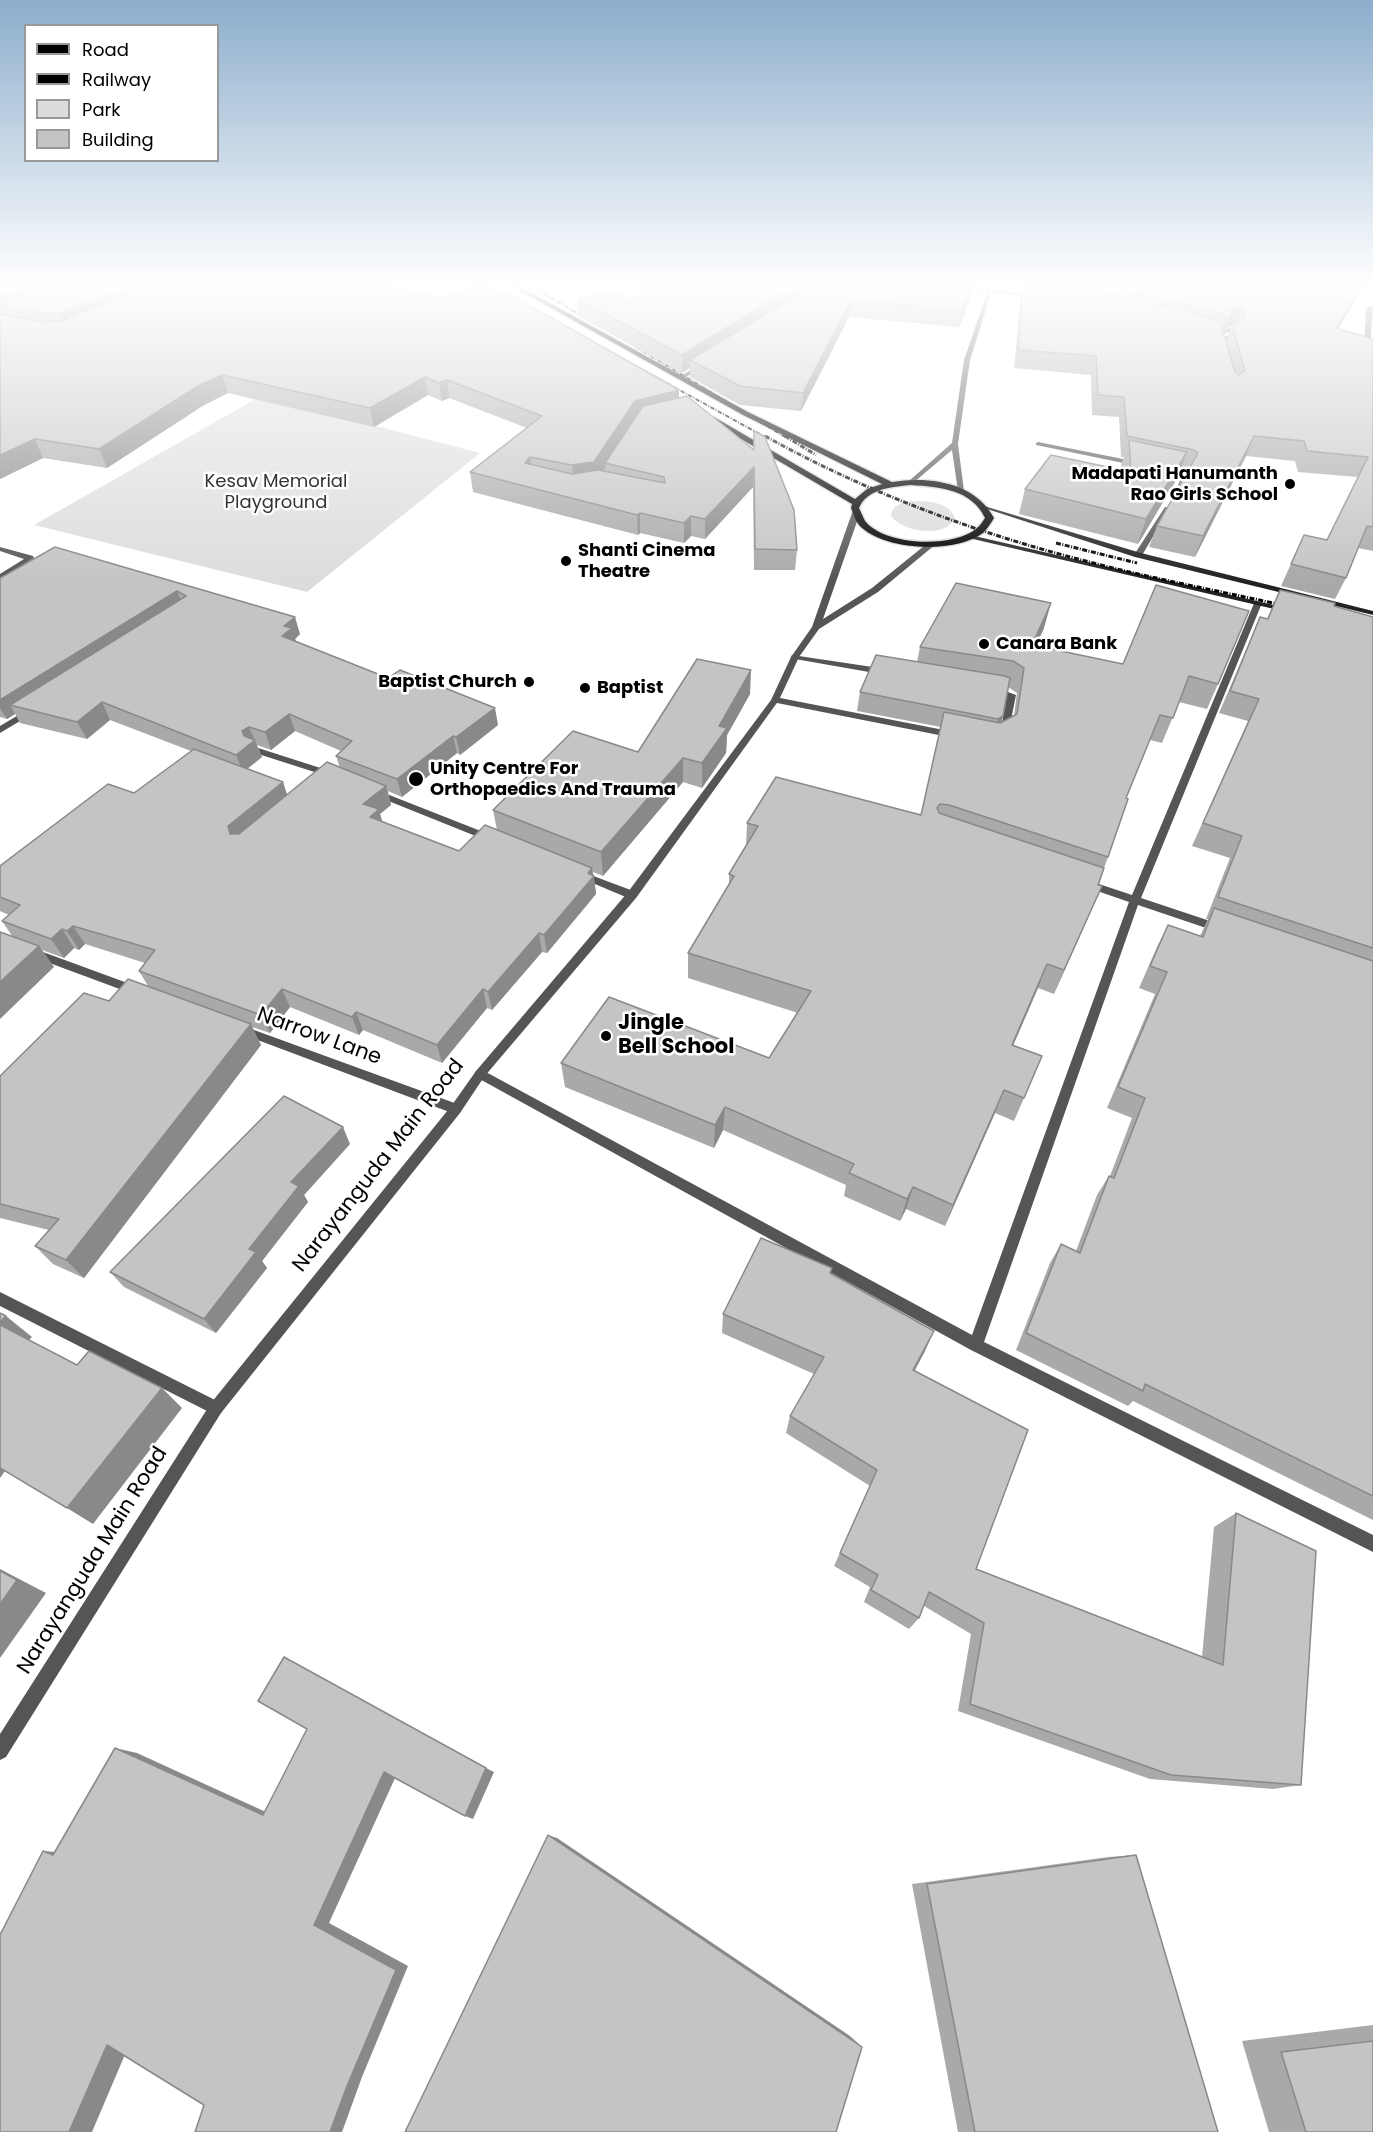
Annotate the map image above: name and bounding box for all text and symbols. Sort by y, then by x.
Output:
legend [24,24,219,162]
text: Road [82,37,129,62]
text: Railway [82,67,151,92]
text: Park [82,97,121,122]
text: Building [82,127,154,152]
place label: Madapati Hanumanth Rao Girls School [1071,463,1278,506]
park label: Kesav Memorial Playground [205,471,347,514]
marker: Madapati Hanumanth Rao Girls School [1283,477,1297,491]
place label: Shanti Cinema Theatre [578,540,716,582]
marker: Shanti Cinema Theatre [559,554,573,568]
place label: Canara Bank [996,633,1117,655]
marker: Canara Bank [977,637,991,651]
place label: Baptist Church [378,671,517,693]
marker: Baptist Church [522,675,536,689]
place label: Baptist [597,677,663,699]
marker: Baptist [578,681,592,695]
place label: Unity Centre For Orthopaedics And Trauma [430,758,676,800]
marker: Unity Centre For Orthopaedics And Trauma [407,770,425,788]
street label: Narrow Lane [253,1003,385,1071]
place label: Jingle Bell School [618,1011,734,1061]
marker: Jingle Bell School [599,1029,613,1043]
street label: Narayanguda Main Road [288,1055,470,1277]
street label: Narayanguda Main Road [13,1443,173,1679]

